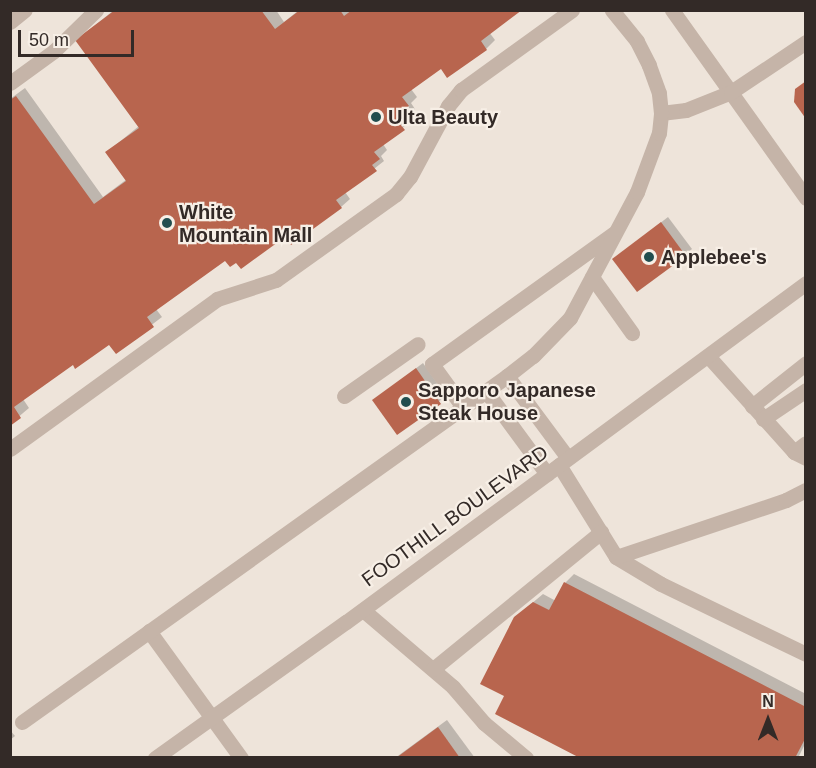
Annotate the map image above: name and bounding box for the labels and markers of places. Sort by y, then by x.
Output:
place label: Ulta Beauty [388,105,498,129]
marker: Ulta Beauty [369,110,383,124]
place label: White Mountain Mall [179,200,312,247]
marker: White Mountain Mall [160,216,174,230]
place label: Applebee's [661,245,767,269]
marker: Applebee's [642,250,656,264]
place label: Sapporo Japanese Steak House [418,378,596,425]
marker: Sapporo Japanese Steak House [399,395,413,409]

